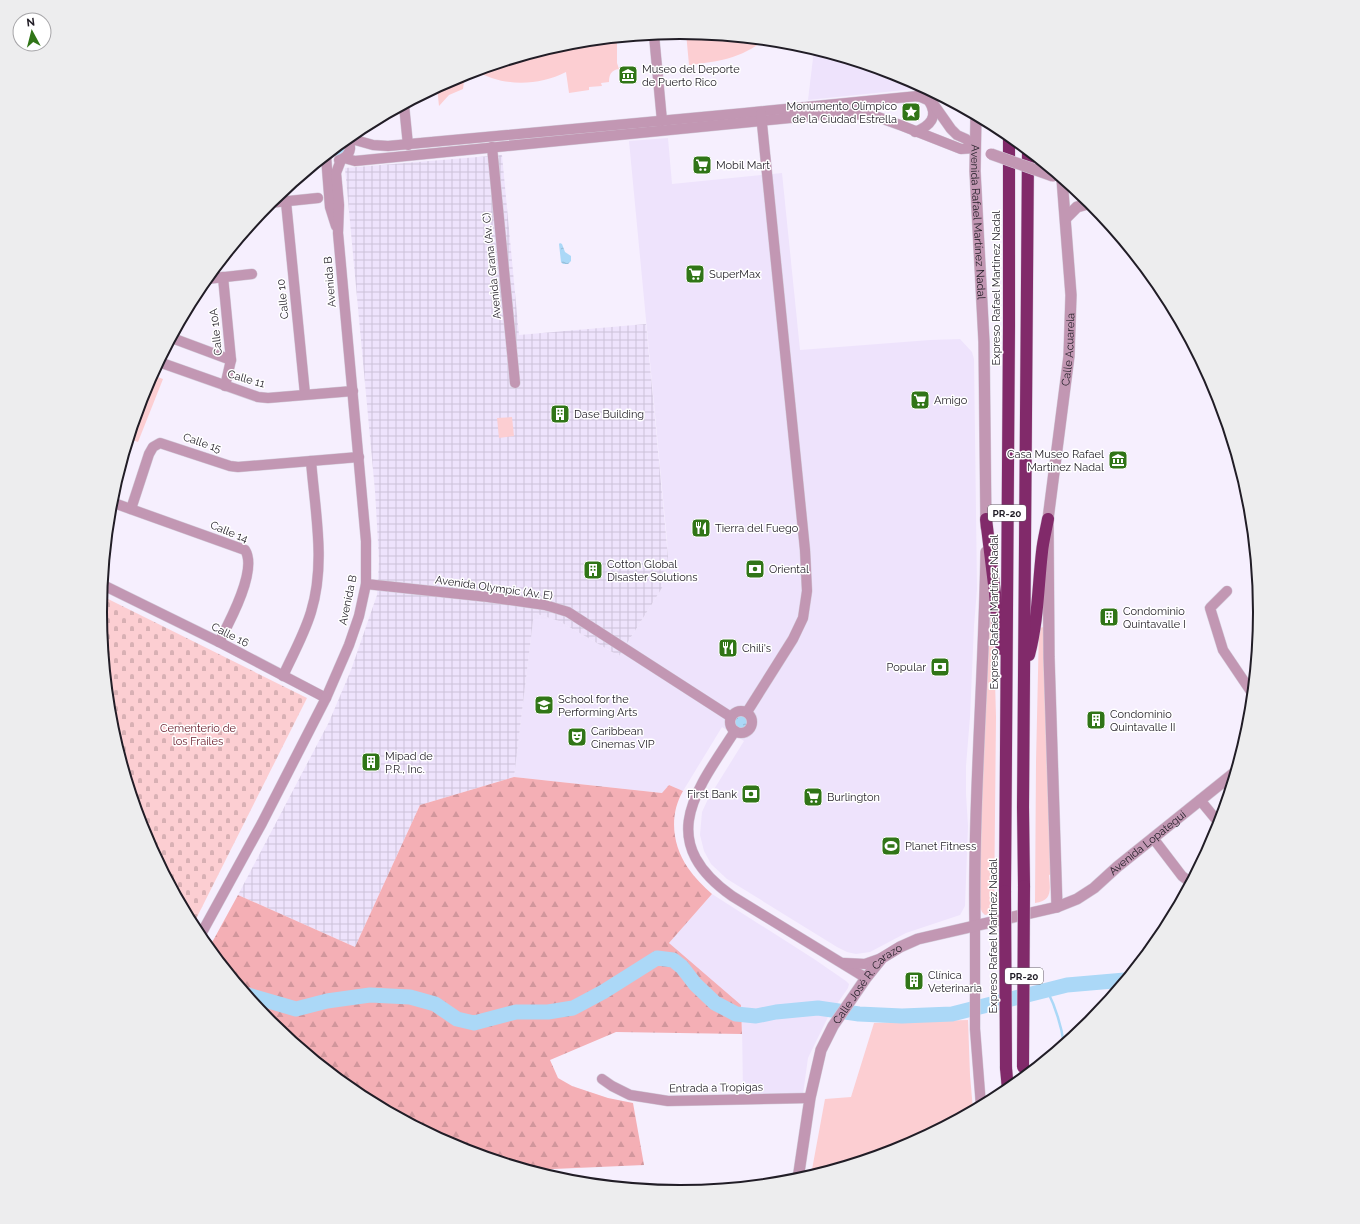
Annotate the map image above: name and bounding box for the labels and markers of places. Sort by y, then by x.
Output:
place label: Museo del Deporte de Puerto Rico [642,63,740,89]
museum icon: Museo del Deporte de Puerto Rico [617,64,639,86]
place label: Monumento Olímpico de la Ciudad Estrella [787,100,897,126]
place icon: Monumento Olímpico de la Ciudad Estrella [900,101,922,123]
supermarket icon: Mobil Mart [691,154,713,176]
place label: Mobil Mart [716,159,770,172]
supermarket icon: SuperMax [684,263,706,285]
place label: SuperMax [709,268,761,281]
supermarket icon: Amigo [909,389,931,411]
place label: Amigo [934,394,968,407]
building icon: Dase Building [549,403,571,425]
place label: Dase Building [574,408,644,421]
place label: Casa Museo Rafael Martinez Nadal [1007,448,1104,474]
museum icon: Casa Museo Rafael Martinez Nadal [1107,449,1129,471]
restaurant icon: Tierra del Fuego [690,517,712,539]
place label: Tierra del Fuego [715,522,799,535]
place label: Cotton Global Disaster Solutions [607,558,697,584]
bank icon: Oriental [744,558,766,580]
building icon: Cotton Global Disaster Solutions [582,559,604,581]
place label: Oriental [769,563,809,576]
place label: Condominio Quintavalle I [1123,605,1186,631]
building icon: Condominio Quintavalle I [1098,606,1120,628]
restaurant icon: Chili's [717,637,739,659]
place label: Chili's [742,642,771,655]
bank icon: Popular [929,656,951,678]
place label: Popular [887,661,926,674]
place label: School for the Performing Arts [558,693,637,719]
school or university icon: School for the Performing Arts [533,694,555,716]
place label: Condominio Quintavalle II [1110,708,1175,734]
building icon: Condominio Quintavalle II [1085,709,1107,731]
place label: Caribbean Cinemas VIP [591,725,655,751]
theatre icon: Caribbean Cinemas VIP [566,726,588,748]
place label: Mipad de P.R., Inc. [385,750,433,776]
building icon: Mipad de P.R., Inc. [360,751,382,773]
bank icon: First Bank [740,783,762,805]
supermarket icon: Burlington [802,786,824,808]
place label: First Bank [687,788,737,801]
place label: Burlington [827,791,880,804]
sports icon: Planet Fitness [880,835,902,857]
place label: Planet Fitness [905,840,976,853]
place label: Clínica Veterinaria [928,969,982,995]
building icon: Clínica Veterinaria [903,970,925,992]

